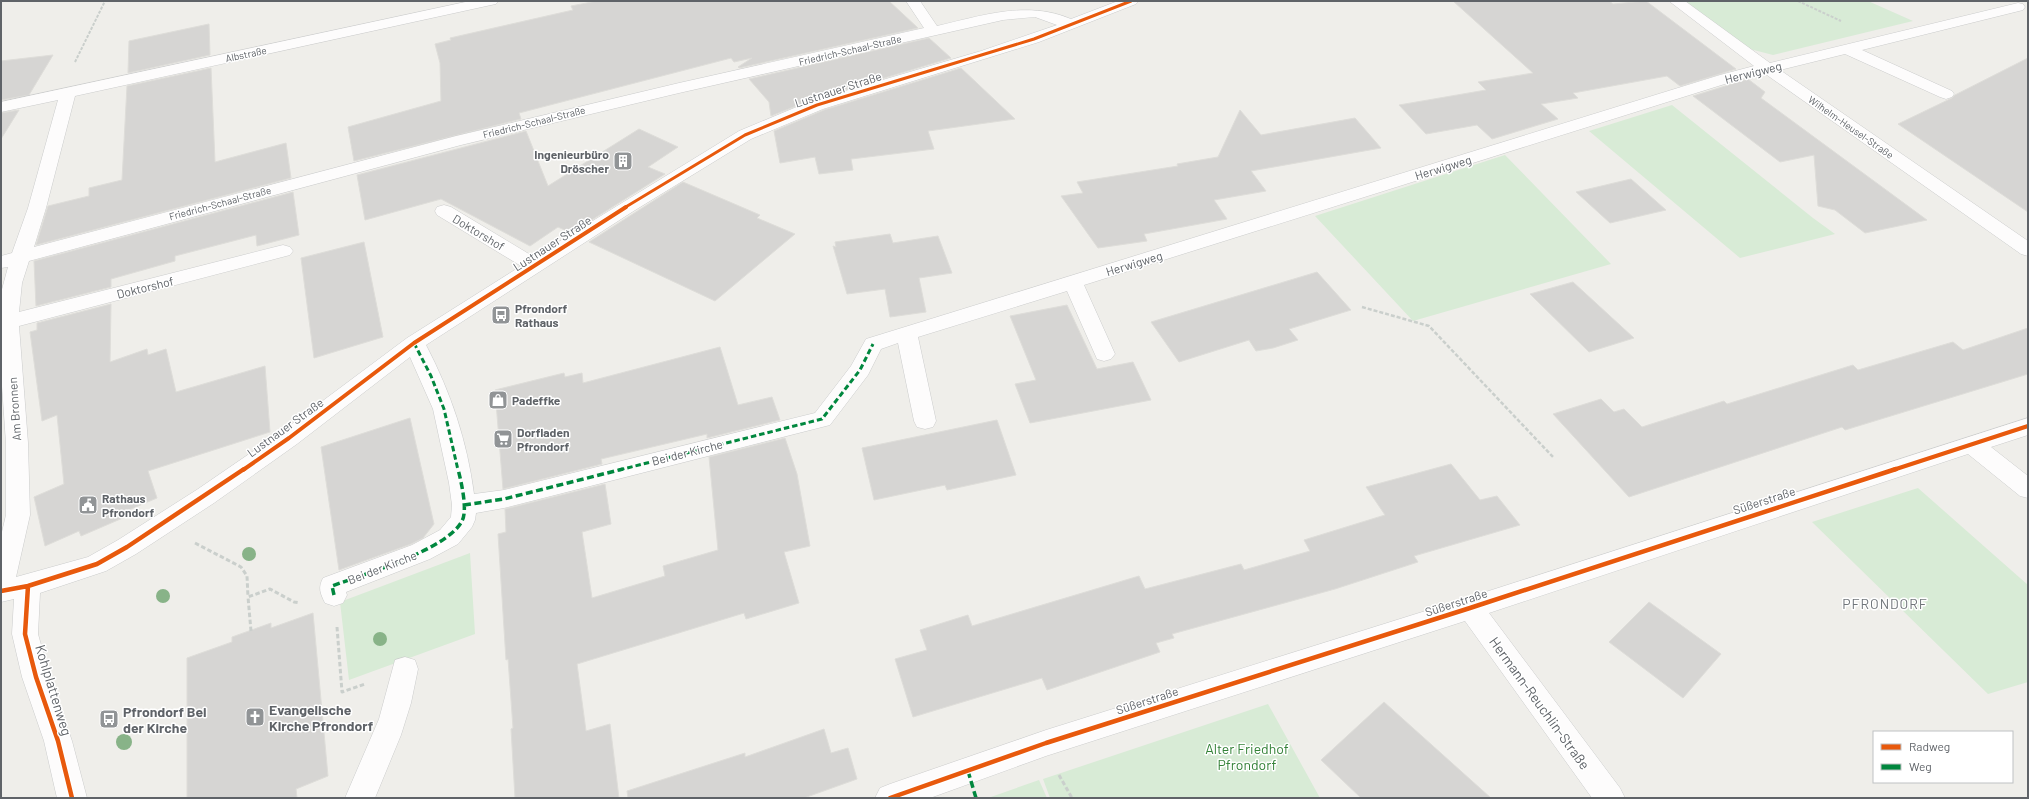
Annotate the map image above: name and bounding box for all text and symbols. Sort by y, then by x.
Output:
street label: Friedrich-Schaal-Straße [797,32,903,68]
street label: Albstraße [224,44,268,64]
street label: Herwigweg [1723,58,1783,86]
street label: Lustnauer Straße [793,68,883,110]
street label: Wilhelm-Heusel-Straße [1806,93,1896,161]
street label: Friedrich-Schaal-Straße [482,103,586,141]
place label: Ingenieurbüro Dröscher [534,147,609,175]
building icon: Ingenieurbüro Dröscher [612,150,634,172]
street label: Herwigweg [1413,152,1473,182]
street label: Friedrich-Schaal-Straße [168,184,272,222]
street label: Doktorshof [451,211,507,253]
street label: Lustnauer Straße [510,212,594,274]
street label: Herwigweg [1104,248,1164,278]
street label: Doktorshof [115,273,175,301]
place label: Pfrondorf Rathaus [515,301,568,329]
bus stop icon: Pfrondorf Rathaus [490,304,512,326]
street label: Am Bronnen [5,377,23,441]
shop icon: Padeffke [487,389,509,411]
place label: Padeffke [512,393,561,407]
street label: Lustnauer Straße [244,395,326,459]
place label: Dorfladen Pfrondorf [517,425,570,453]
supermarket icon: Dorfladen Pfrondorf [492,428,514,450]
street label: Bei der Kirche [650,436,724,468]
street label: Süßerstraße [1731,483,1797,517]
place label: Rathaus Pfrondorf [102,491,155,519]
public building icon: Rathaus Pfrondorf [77,494,99,516]
street label: Bei der Kirche [345,547,419,587]
street label: Süßerstraße [1423,585,1489,619]
district label: PFRONDORF [1842,595,1928,612]
street label: Hermann-Reuchlin-Straße [1486,633,1594,773]
street label: Kohlplattenweg [32,642,76,738]
street label: Süßerstraße [1114,683,1180,717]
place label: Evangelische Kirche Pfrondorf [269,701,373,734]
place label: Pfrondorf Bei der Kirche [123,703,207,736]
church icon: Evangelische Kirche Pfrondorf [244,706,266,728]
bus stop icon: Pfrondorf Bei der Kirche [98,708,120,730]
legend [1873,731,2013,783]
text: Radweg [1909,739,1950,753]
park label: Alter Friedhof Pfrondorf [1205,740,1289,773]
text: Weg [1909,759,1932,773]

